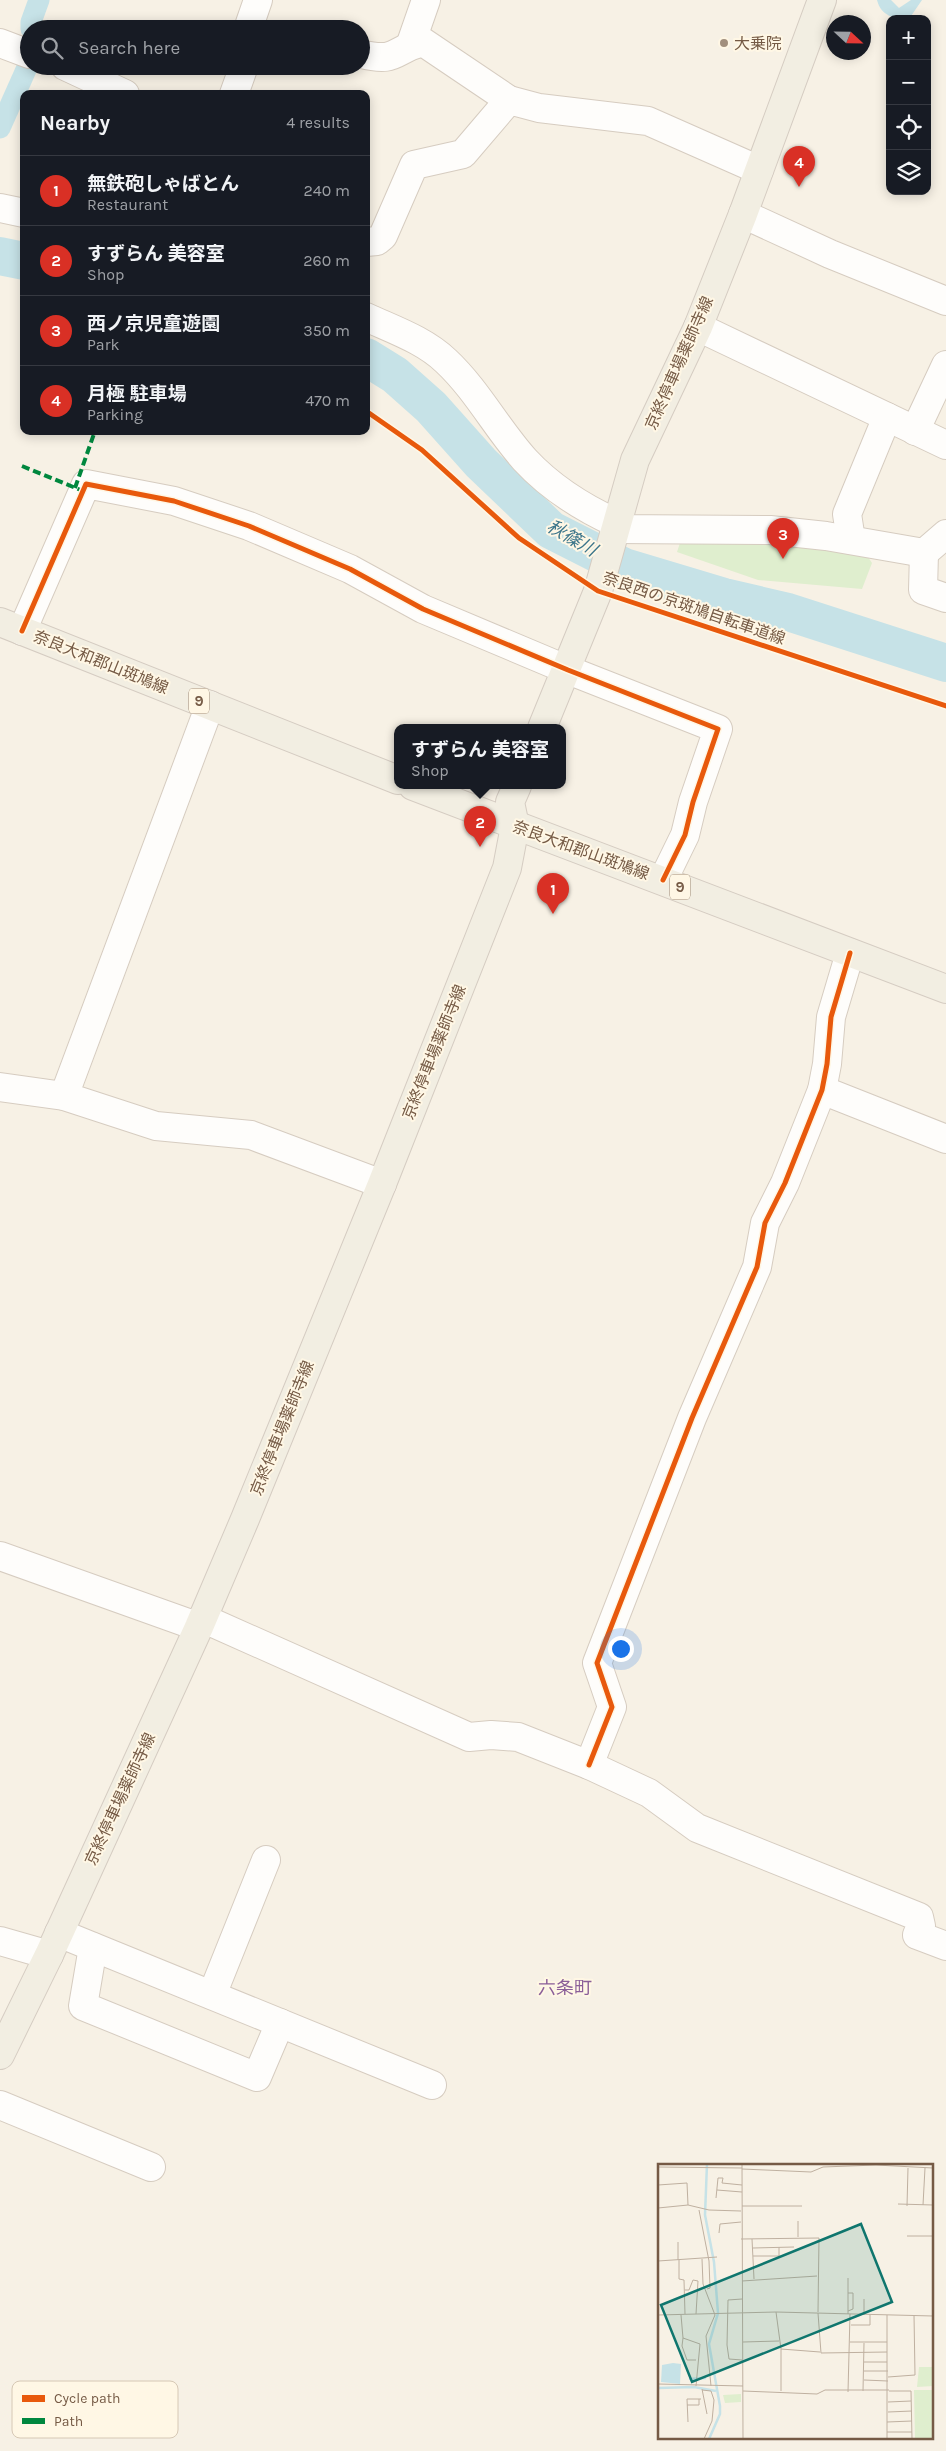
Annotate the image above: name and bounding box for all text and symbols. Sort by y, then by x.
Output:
north arrow [826,15,871,60]
map controls [886,15,931,195]
button: + [886,15,931,60]
search box [20,20,370,75]
icon: search [38,34,66,62]
place label: 大乗院 [734,34,782,53]
text: Search here [78,37,180,59]
marker: 大乗院 [718,37,730,49]
button: − [886,60,931,105]
button: locate [886,105,931,150]
text: Nearby [40,111,110,135]
text: 4 results [286,113,350,132]
pin: 4 [783,146,815,187]
button: layers [886,150,931,195]
text: 無鉄砲しゃばとん [87,173,239,195]
text: 1 [53,181,59,200]
text: 240 m [304,181,350,200]
text: Restaurant [87,195,168,214]
text: すずらん 美容室 [87,243,225,265]
text: 2 [51,251,61,270]
text: 260 m [303,251,350,270]
text: Shop [87,265,124,284]
street label: 京終停車場薬師寺線 [641,293,717,433]
text: 西ノ京児童遊園 [87,313,220,335]
text: 3 [51,321,61,340]
text: 350 m [303,321,350,340]
text: Park [87,335,119,354]
text: 月極 駐車場 [87,383,187,405]
text: 4 [51,391,61,410]
text: 470 m [305,391,350,410]
text: Parking [87,405,143,424]
water label: 秋篠川 [543,515,603,562]
pin: 3 [767,518,799,559]
street label: 奈良西の京斑鳩自転車道線 [600,568,788,648]
street label: 奈良大和郡山斑鳩線 [31,626,171,698]
road number: 9 [189,688,209,714]
popup [394,724,566,789]
text: すずらん 美容室 [411,739,549,761]
text: Shop [411,761,449,780]
pin: 2 [464,806,496,847]
street label: 奈良大和郡山斑鳩線 [510,816,652,884]
pin: 1 [537,873,569,914]
road number: 9 [670,874,690,900]
street label: 京終停車場薬師寺線 [398,982,470,1122]
street label: 京終停車場薬師寺線 [246,1358,318,1498]
your location [608,1636,634,1662]
street label: 京終停車場薬師寺線 [81,1730,159,1868]
district label: 六条町 [538,1977,592,1999]
inset map [658,2164,934,2438]
legend [12,2381,178,2438]
text: Cycle path [54,2390,120,2407]
text: Path [54,2413,83,2430]

